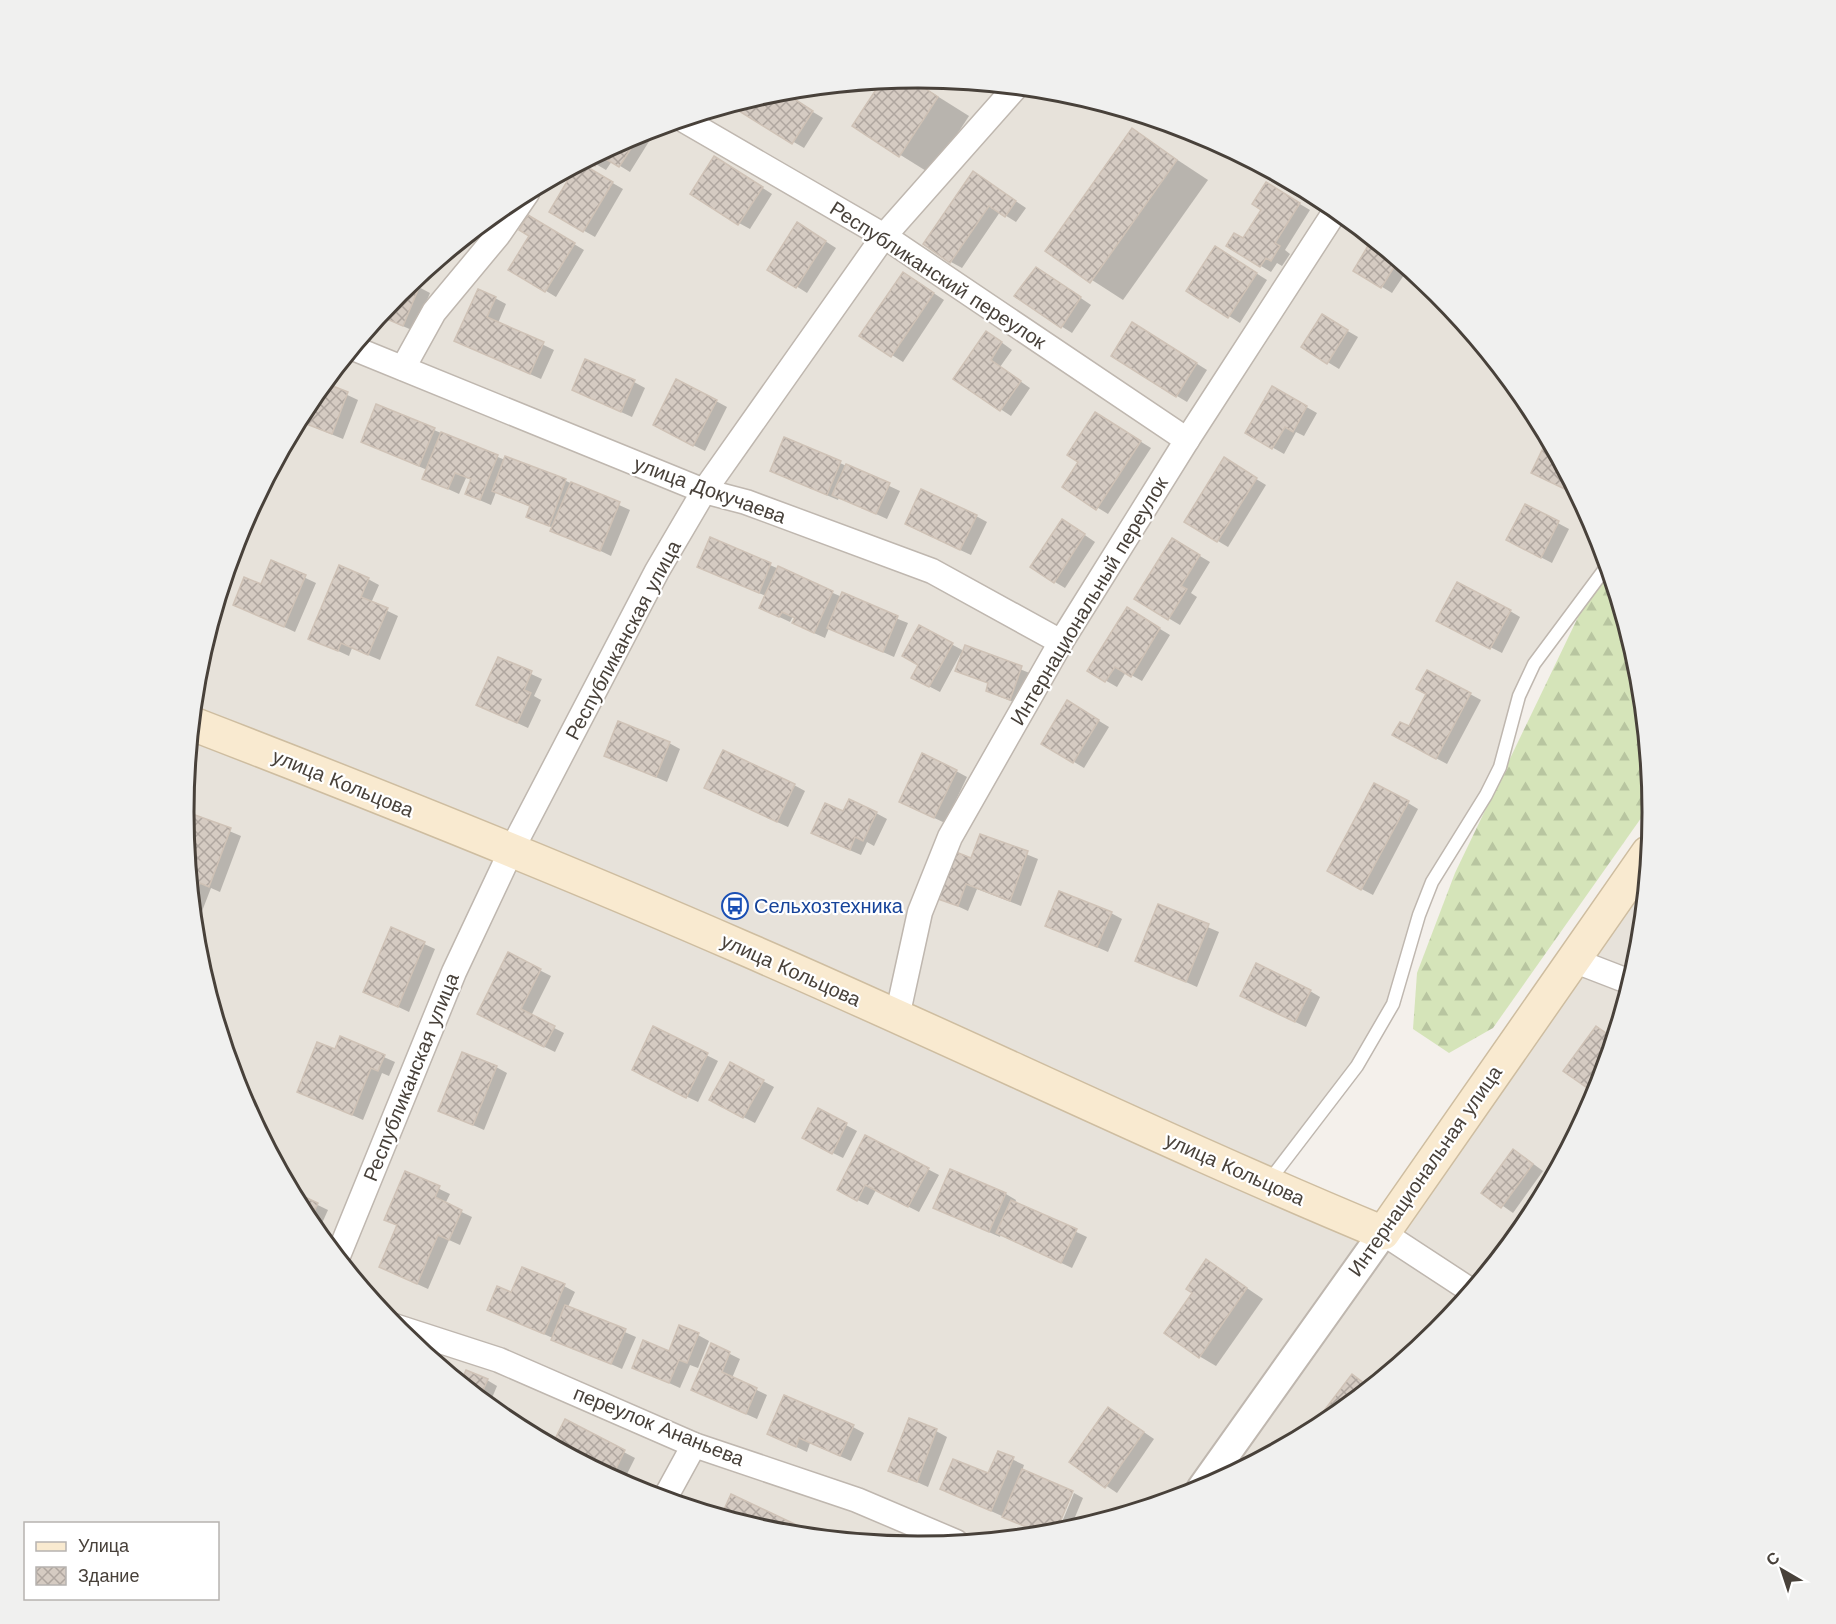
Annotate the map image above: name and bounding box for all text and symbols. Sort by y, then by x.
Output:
street label: Республиканский переулок [826,196,1051,354]
street label: улица Докучаева [631,451,790,529]
street label: Интернациональный переулок [1005,472,1173,730]
street label: Республиканская улица [560,535,686,744]
street label: улица Кольцова [269,744,418,823]
bus stop icon: Сельхозтехника [720,891,750,921]
place label: Сельхозтехника [754,894,904,918]
street label: улица Кольцова [718,929,865,1012]
street label: Республиканская улица [358,969,464,1185]
street label: Интернациональная улица [1343,1060,1507,1281]
street label: улица Кольцова [1162,1128,1309,1211]
street label: переулок Ананьева [570,1381,749,1471]
legend [24,1522,219,1600]
text: Улица [78,1535,130,1556]
north arrow [1752,1540,1812,1600]
text: С [1762,1547,1784,1570]
text: Здание [78,1565,139,1586]

